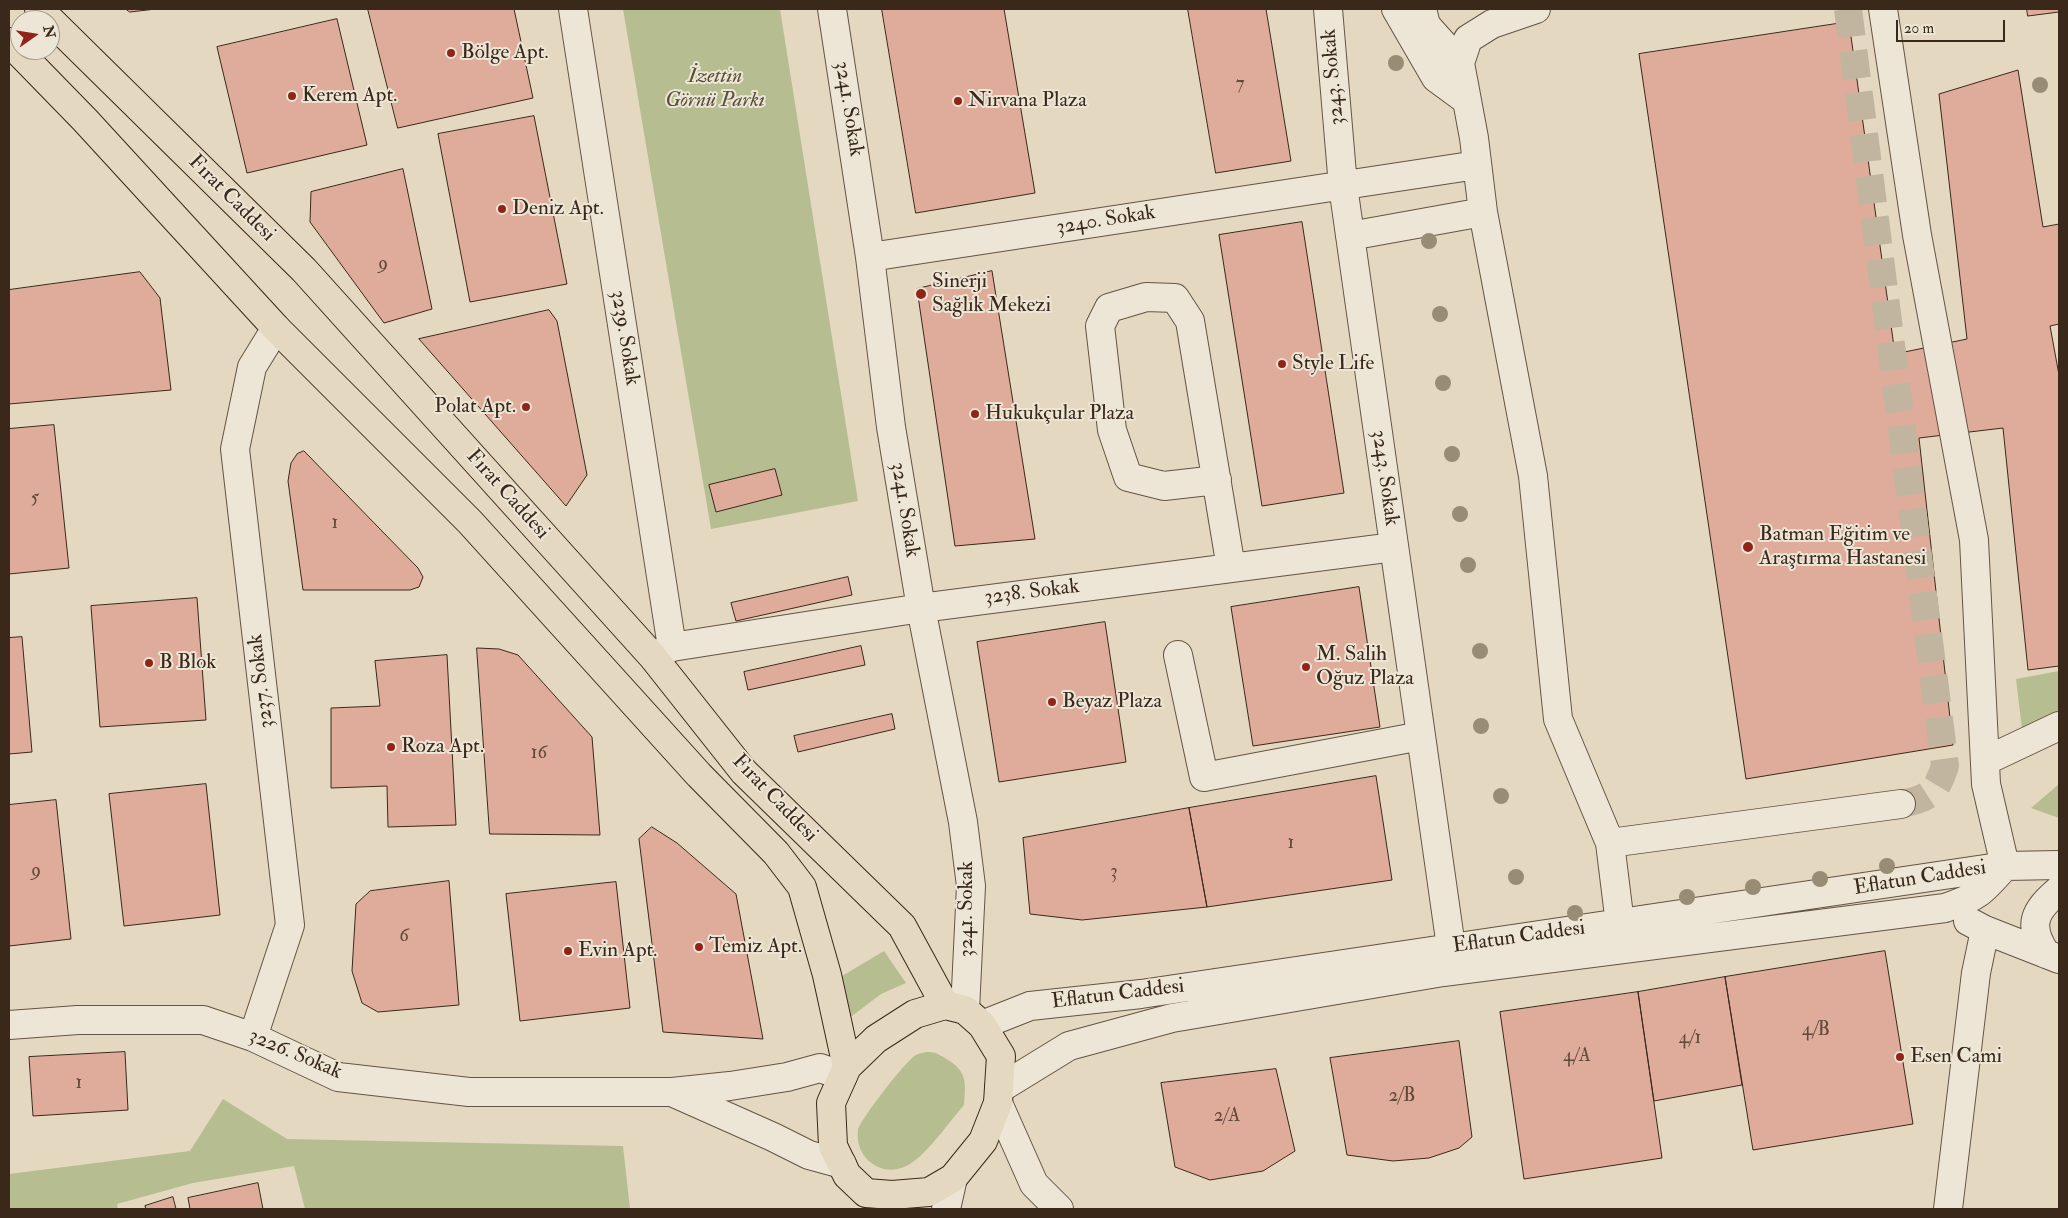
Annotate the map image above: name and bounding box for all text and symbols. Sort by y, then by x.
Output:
north arrow [10,10,60,60]
scale bar [1898,10,2007,42]
text: 20 m [1904,19,1934,38]
text: N [39,24,59,40]
street label: 3243. Sokak [1317,28,1351,126]
place label: Bölge Apt. [461,40,549,66]
marker: Bölge Apt. [445,47,457,59]
street label: 3241. Sokak [828,59,868,159]
park label: İzettin Görnü Parkı [665,64,765,114]
house number: 7 [1236,74,1244,96]
place label: Kerem Apt. [302,83,397,109]
place label: Nirvana Plaza [968,88,1087,114]
marker: Kerem Apt. [286,90,298,102]
marker: Nirvana Plaza [952,95,964,107]
street label: Fırat Caddesi [182,150,280,248]
place label: Deniz Apt. [512,196,604,222]
street label: 3240. Sokak [1055,201,1157,241]
marker: Deniz Apt. [496,203,508,215]
house number: 9 [378,254,388,276]
place label: Sinerji Sağlık Mekezi [932,269,1051,319]
marker: Sinerji Sağlık Mekezi [914,287,928,301]
street label: 3239. Sokak [604,288,644,388]
place label: Style Life [1292,351,1374,377]
marker: Style Life [1276,358,1288,370]
place label: Polat Apt. [434,394,516,420]
marker: Polat Apt. [520,401,532,413]
place label: Hukukçular Plaza [985,401,1134,427]
marker: Hukukçular Plaza [969,408,981,420]
street label: 3243. Sokak [1365,428,1403,528]
street label: Fırat Caddesi [460,445,554,545]
street label: 3241. Sokak [884,460,924,560]
house number: 5 [31,488,39,510]
house number: 1 [332,513,338,535]
place label: Batman Eğitim ve Araştırma Hastanesi [1759,522,1926,572]
marker: Batman Eğitim ve Araştırma Hastanesi [1741,540,1755,554]
street label: 3238. Sokak [983,575,1081,611]
street label: 3237. Sokak [244,632,280,730]
place label: M. Salih Oğuz Plaza [1316,642,1414,692]
place label: B Blok [159,650,216,676]
marker: B Blok [143,657,155,669]
marker: M. Salih Oğuz Plaza [1300,661,1312,673]
place label: Beyaz Plaza [1062,689,1162,715]
marker: Beyaz Plaza [1046,696,1058,708]
place label: Roza Apt. [401,734,484,760]
marker: Roza Apt. [385,741,397,753]
house number: 16 [531,743,547,765]
street label: Fırat Caddesi [726,750,822,848]
house number: 1 [1288,833,1294,855]
street label: Eflatun Caddesi [1852,856,1988,902]
house number: 9 [31,861,41,883]
street label: 3241. Sokak [954,861,980,957]
house number: 3 [1110,862,1118,884]
street label: Eflatun Caddesi [1451,916,1587,960]
house number: 6 [399,926,409,948]
place label: Temiz Apt. [709,934,802,960]
place label: Evin Apt. [578,938,657,964]
marker: Temiz Apt. [693,941,705,953]
marker: Evin Apt. [562,945,574,957]
street label: Eflatun Caddesi [1050,974,1186,1016]
house number: 4/B [1802,1020,1830,1042]
street label: 3226. Sokak [245,1024,345,1086]
house number: 4/1 [1679,1028,1701,1050]
place label: Esen Cami [1910,1044,2002,1070]
house number: 4/A [1563,1046,1591,1068]
marker: Esen Cami [1894,1051,1906,1063]
house number: 1 [76,1073,82,1095]
house number: 2/B [1388,1086,1416,1108]
house number: 2/A [1214,1106,1240,1128]

